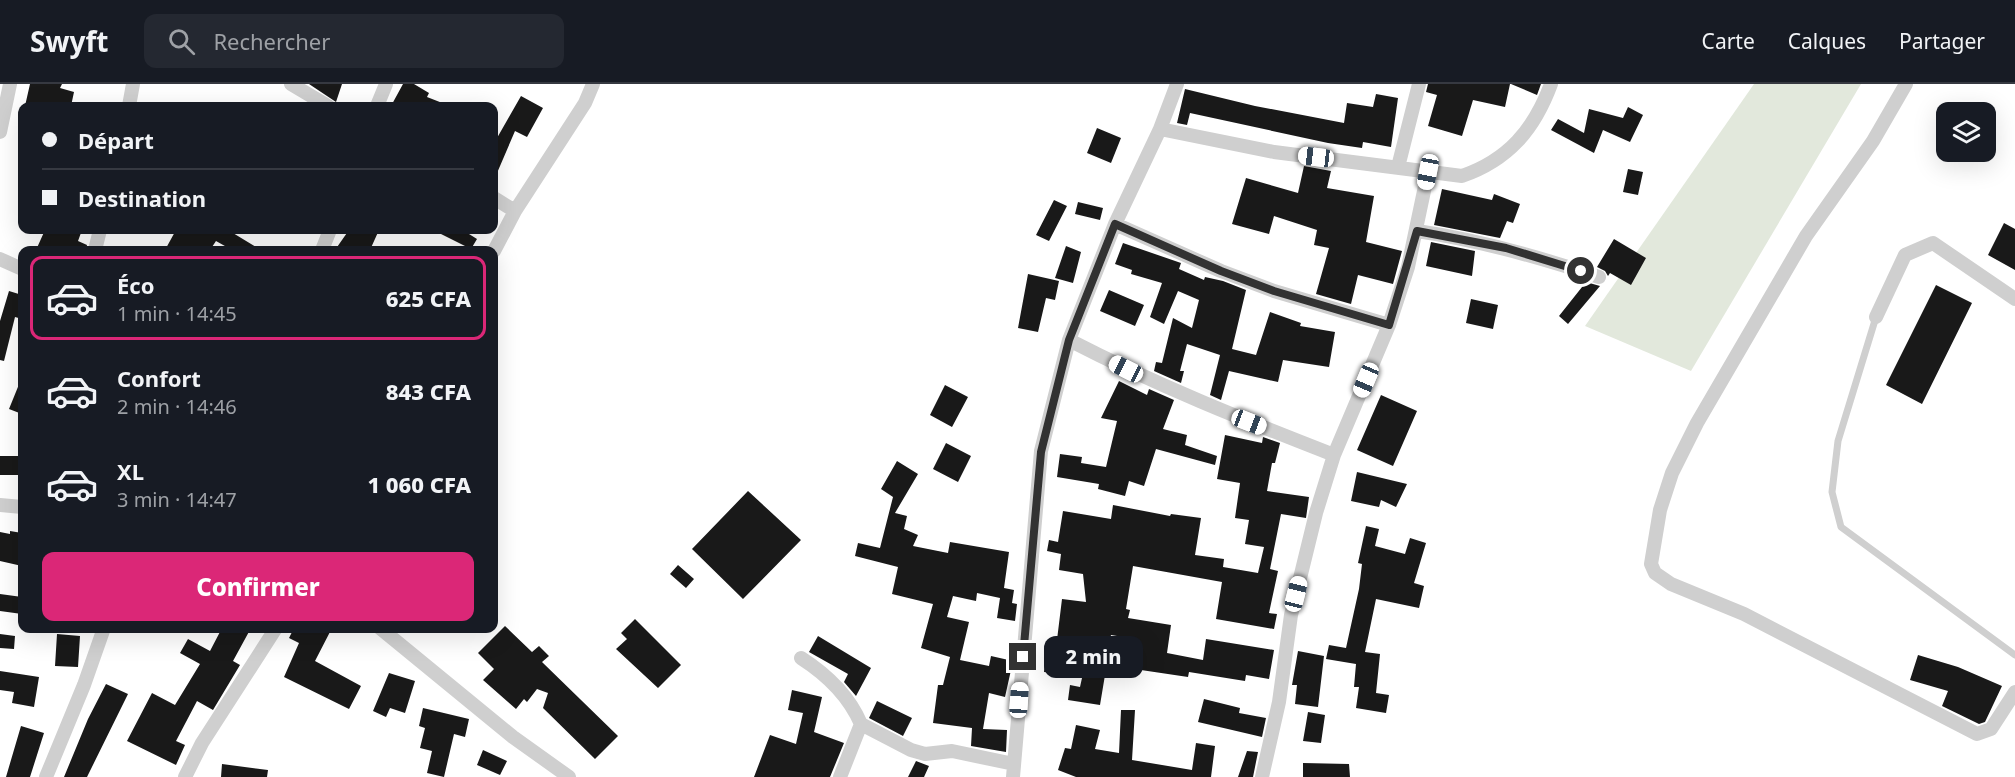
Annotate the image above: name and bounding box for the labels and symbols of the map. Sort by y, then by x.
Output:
car [1297,146,1335,168]
car [1416,153,1440,191]
route start [1567,257,1594,284]
car [1106,353,1146,385]
car [1351,360,1381,400]
car [1229,407,1269,437]
car [1283,574,1309,614]
callout: 2 min [1044,636,1143,678]
route end [1009,643,1036,670]
car [1009,681,1029,719]

